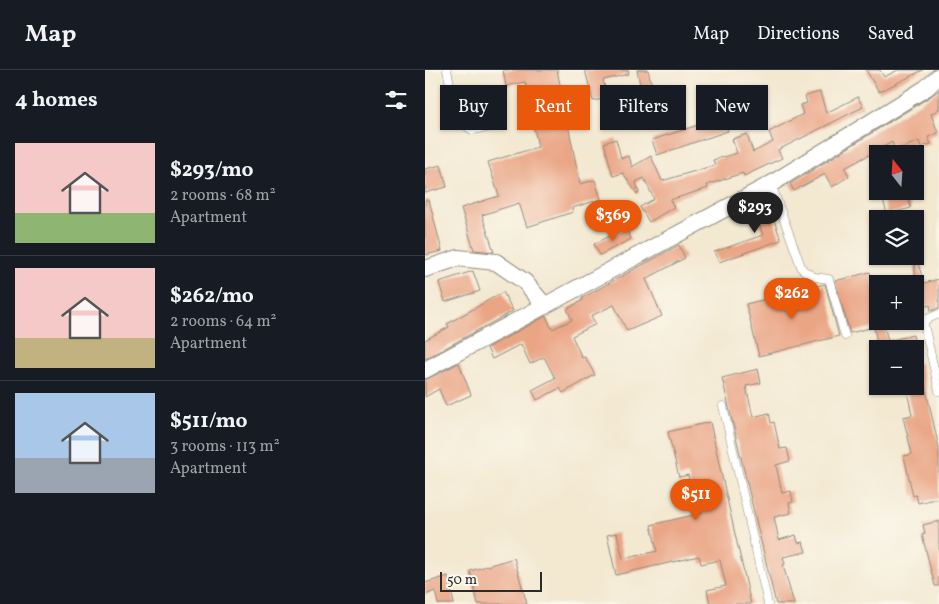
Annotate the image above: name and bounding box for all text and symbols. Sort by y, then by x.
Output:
text: Map [25,18,76,52]
text: Map [693,22,729,47]
text: Directions [757,22,840,47]
text: Saved [868,22,914,47]
chip: Buy [440,85,507,130]
chip: Rent [517,85,590,130]
chip: Filters [600,85,686,130]
chip: New [696,85,768,130]
text: 4 homes [15,86,98,115]
icon: filters [382,86,410,114]
north arrow [869,145,924,200]
map controls [869,145,924,395]
text: $293/mo [170,156,253,185]
icon: home [55,163,115,223]
text: 2 rooms · 68 m² [170,185,276,207]
pin: $293 [725,191,785,234]
text: $293 [738,197,772,219]
pin: $369 [583,200,643,242]
text: $369 [596,205,630,227]
text: Apartment [170,207,247,229]
button: layers [869,210,924,265]
button: + [869,275,924,330]
pin: $262 [762,278,822,320]
text: $262/mo [170,282,254,311]
text: $262 [775,283,809,305]
icon: home [55,288,115,348]
text: 2 rooms · 64 m² [170,311,277,333]
text: Apartment [170,333,247,355]
button: − [869,340,924,395]
text: $511/mo [170,407,248,436]
icon: home [55,413,115,473]
text: 3 rooms · 113 m² [170,436,280,458]
text: Apartment [170,458,247,480]
pin: $511 [666,478,726,521]
text: $511 [681,484,711,506]
scale bar [440,569,543,592]
text: 50 m [447,571,477,590]

